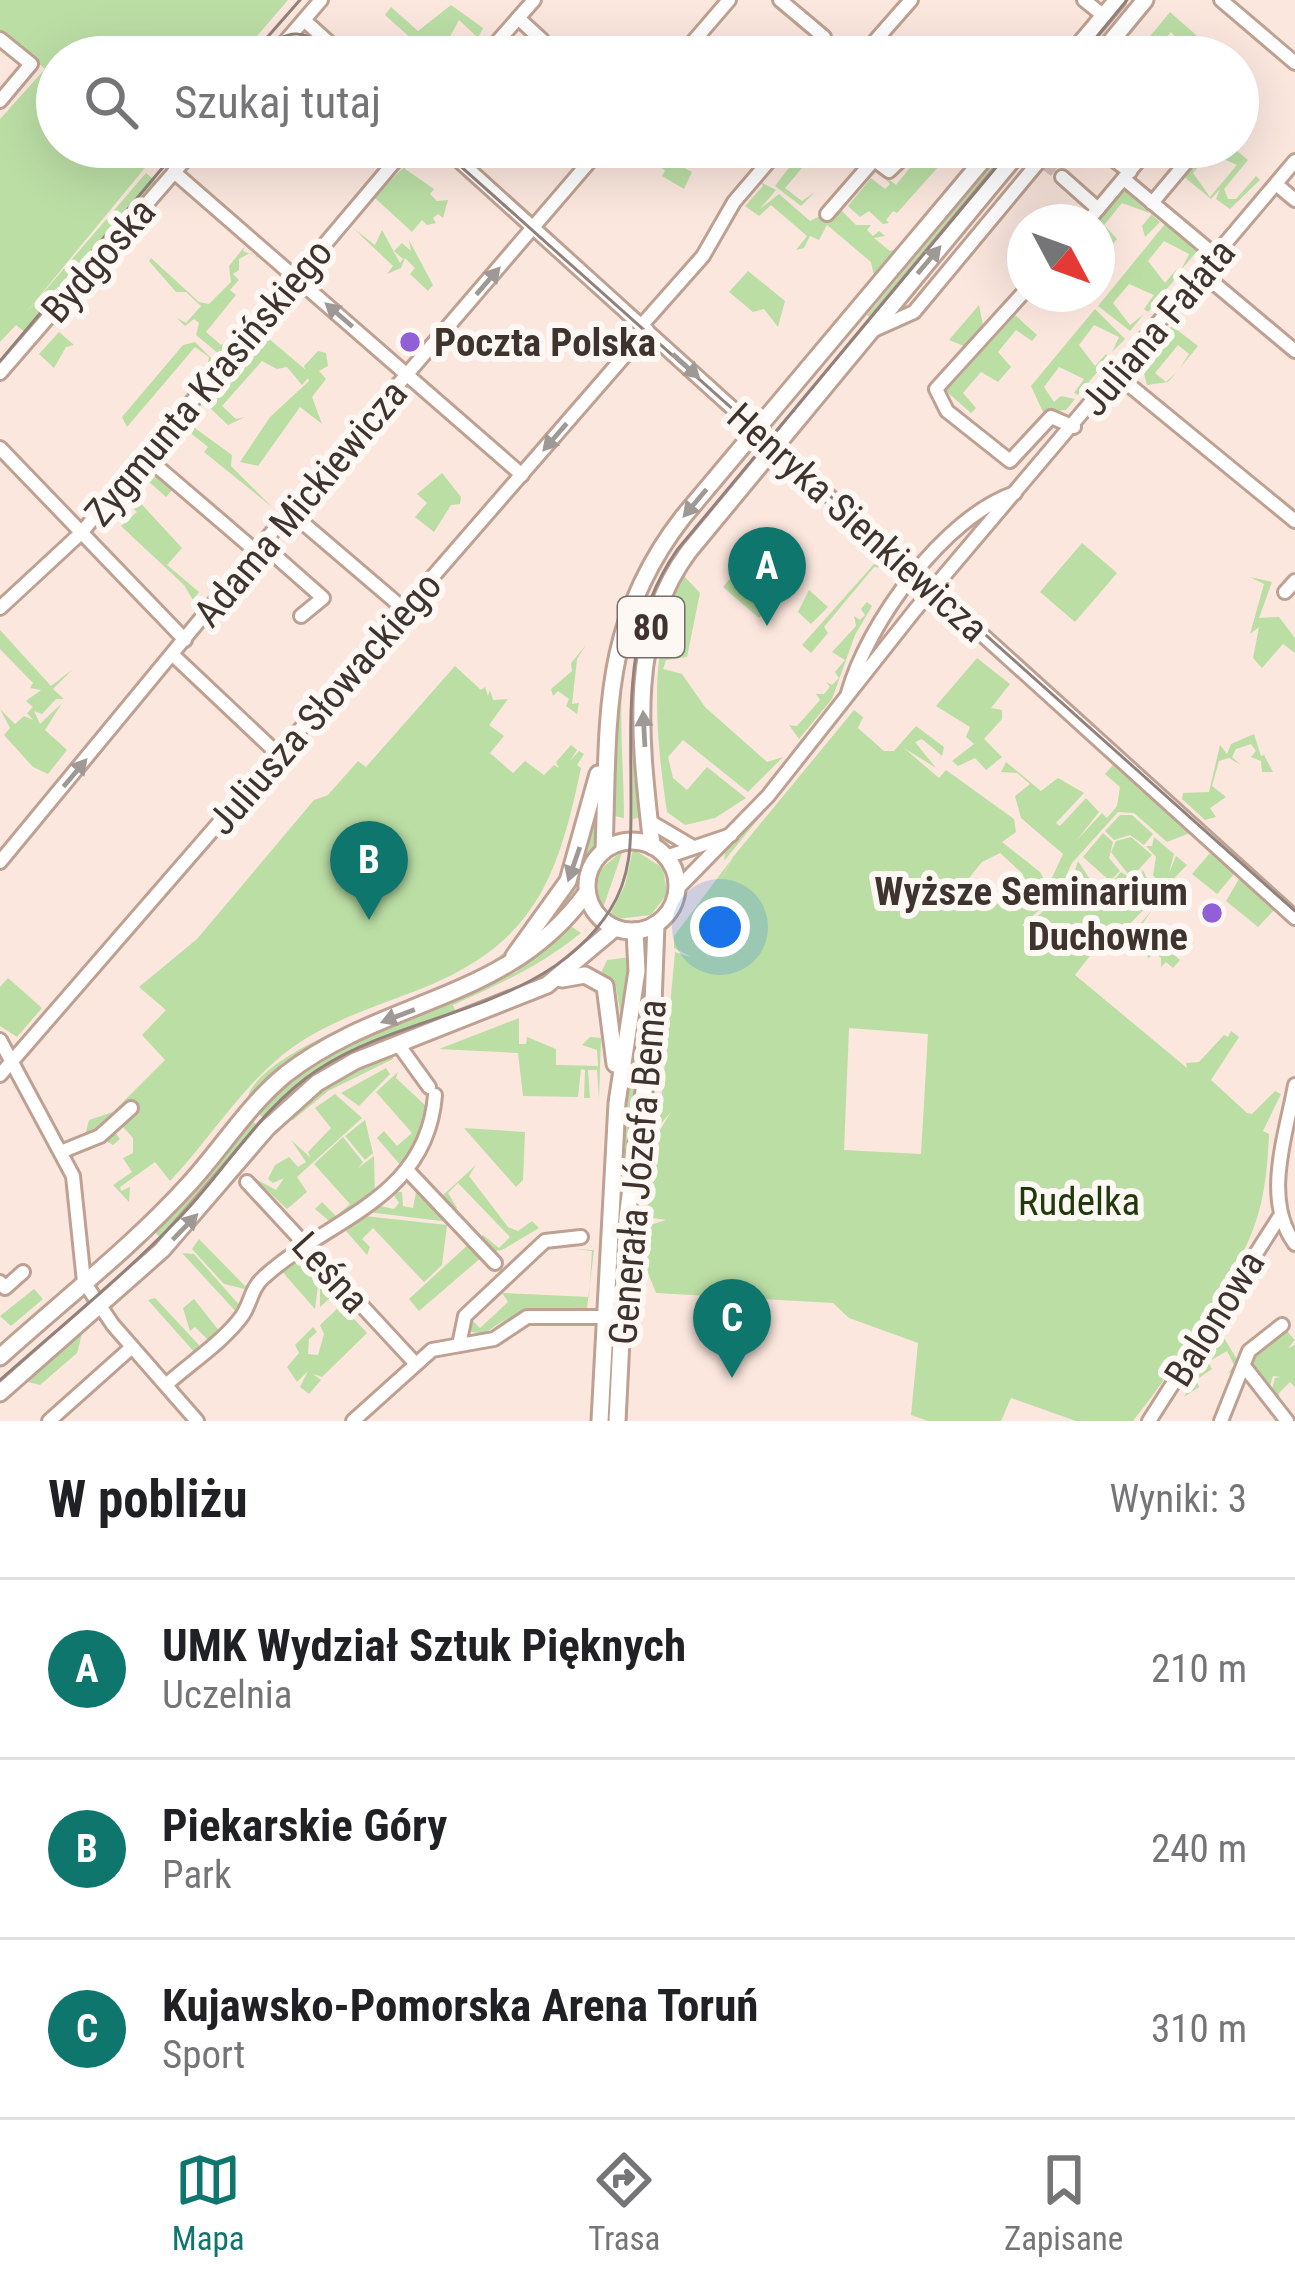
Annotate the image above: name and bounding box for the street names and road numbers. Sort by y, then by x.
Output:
street label: Bydgoska [32,189,165,332]
street label: Zygmunta Krasińskiego [76,230,342,535]
street label: Juliana Fałata [1071,230,1245,425]
street label: Adama Mickiewicza [185,371,417,636]
street label: Henryka Sienkiewicza [718,394,997,652]
street label: Juliusza Słowackiego [198,563,451,844]
road number: 80 [618,597,684,657]
street label: Generała Józefa Bema [600,997,676,1347]
street label: Leśna [282,1223,378,1322]
street label: Balonowa [1155,1242,1274,1395]

